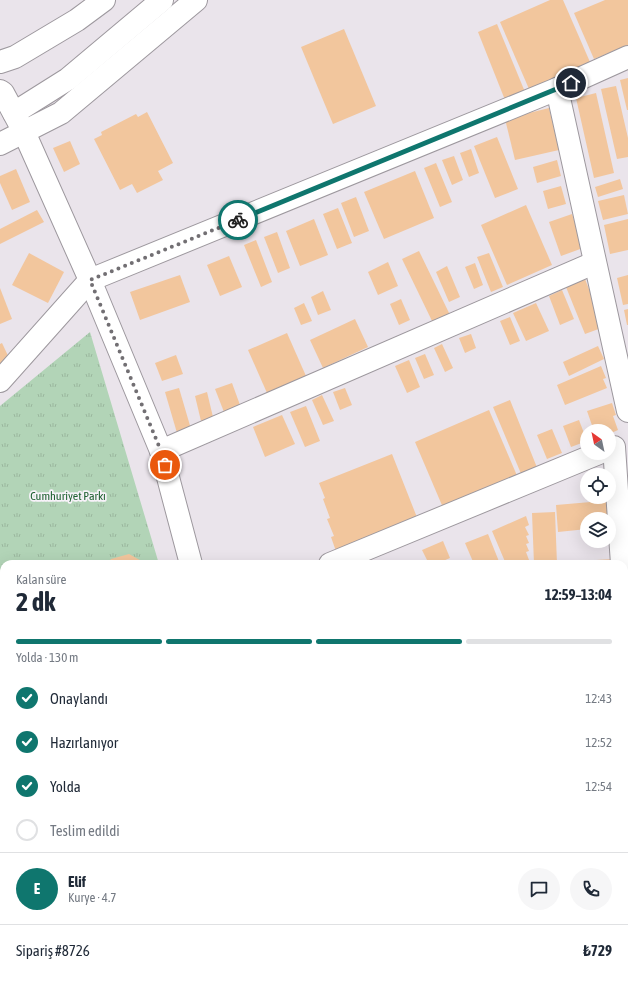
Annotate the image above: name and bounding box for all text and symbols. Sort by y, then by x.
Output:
pin [554,66,588,100]
icon: home [560,72,582,94]
courier [218,200,258,240]
icon: bike [227,209,249,231]
north arrow [580,424,616,460]
map controls [580,424,616,548]
pin [148,448,182,482]
icon: bag [154,454,176,476]
button: locate [580,468,616,504]
park label: Cumhuriyet Parkı [30,489,106,503]
button: layers [580,512,616,548]
text: Kalan süre [16,572,66,587]
text: 12:59–13:04 [545,586,612,603]
text: 2 dk [16,587,56,617]
text: Yolda · 130 m [16,650,78,665]
icon: check [16,687,38,709]
text: Onaylandı [50,690,108,707]
text: 12:43 [585,691,612,706]
icon: check [16,731,38,753]
text: Hazırlanıyor [50,734,118,751]
text: 12:52 [585,735,612,750]
icon: check [16,775,38,797]
text: Yolda [50,778,81,795]
text: 12:54 [585,779,612,794]
text: Teslim edildi [50,822,120,839]
button: chat [518,868,560,910]
button: phone [570,868,612,910]
text: Elif [68,873,86,890]
text: E [34,880,40,897]
text: Kurye · 4.7 [68,890,116,905]
text: Sipariş #8726 [16,942,90,959]
text: ₺729 [583,942,612,959]

